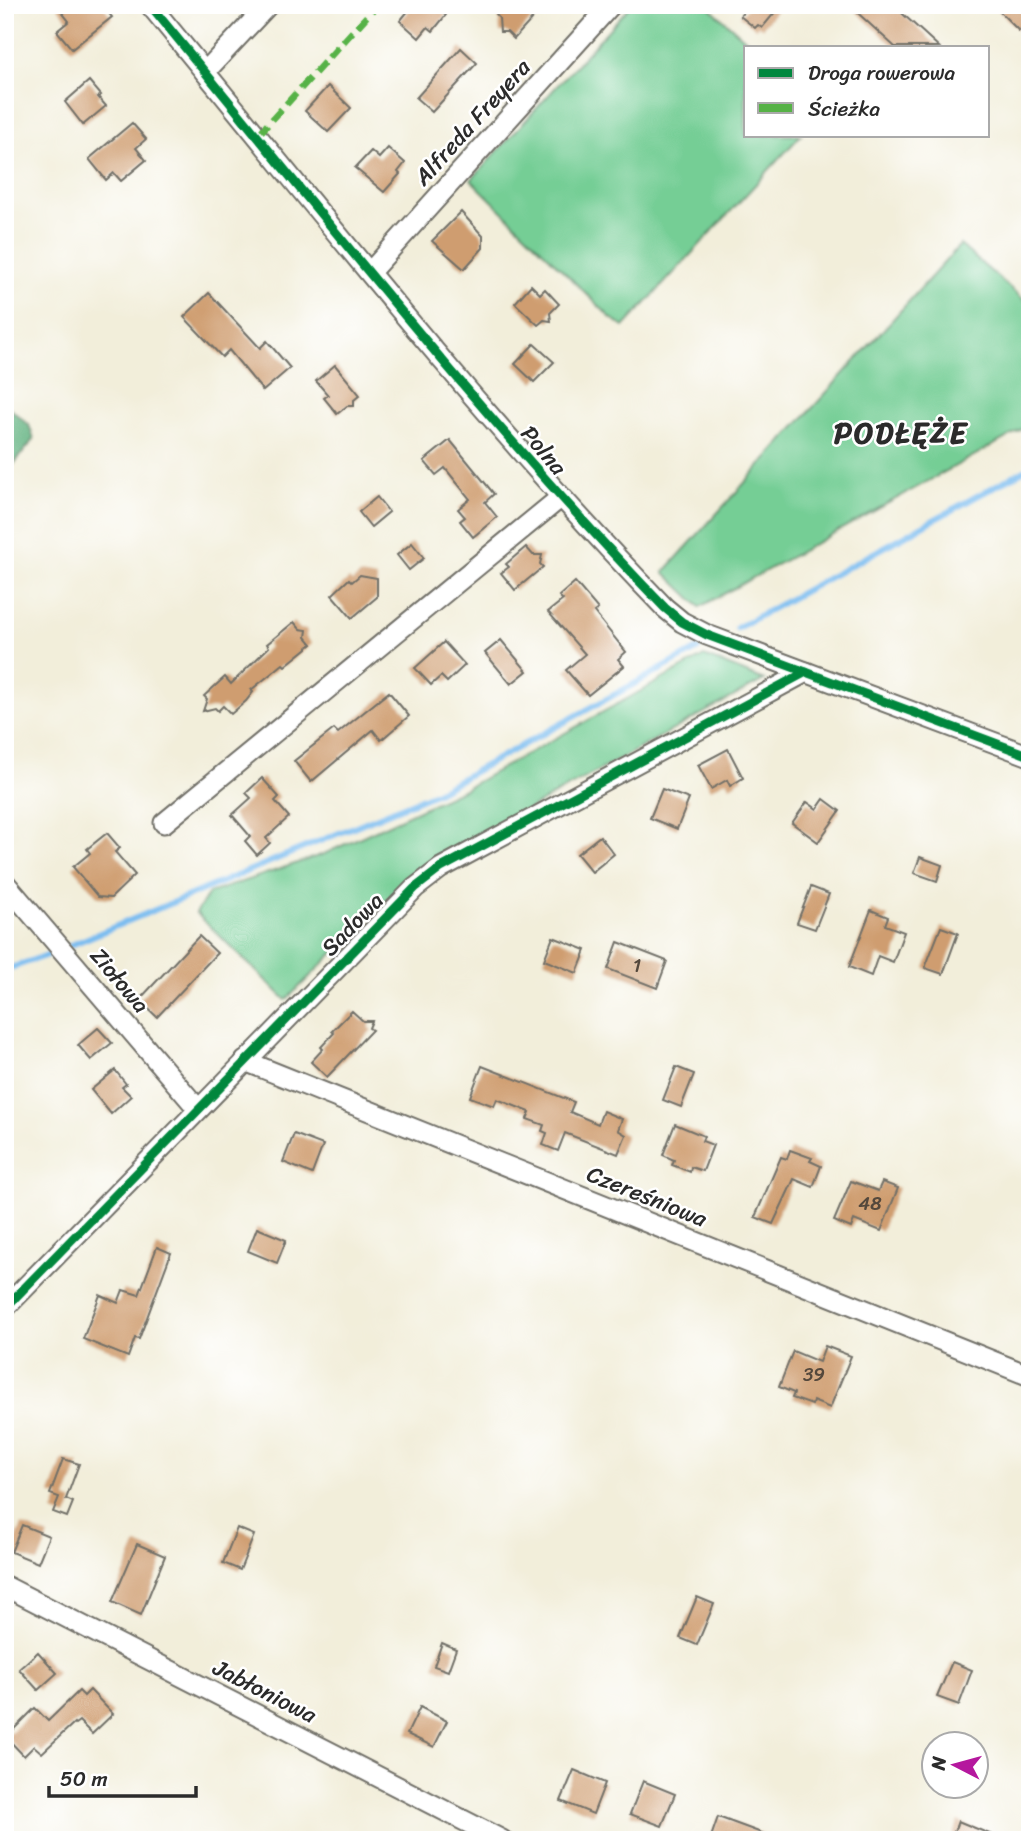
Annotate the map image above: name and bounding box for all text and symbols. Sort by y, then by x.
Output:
legend [744,46,990,136]
street label: Alfreda Freyera [403,49,541,196]
text: Droga rowerowa [808,54,956,92]
text: Ścieżka [808,90,880,128]
district label: PODŁĘŻE [834,406,969,460]
street label: Polna [510,416,578,485]
street label: Sadowa [311,882,394,966]
street label: Ziołowa [79,938,160,1023]
house number: 1 [633,949,641,982]
street label: Czereśniowa [580,1154,714,1239]
house number: 48 [858,1187,882,1220]
house number: 39 [803,1358,825,1391]
street label: Jabłoniowa [205,1647,324,1735]
north arrow [920,1730,990,1800]
scale bar [49,1754,196,1798]
text: N [921,1754,956,1773]
text: 50 m [60,1760,108,1798]

